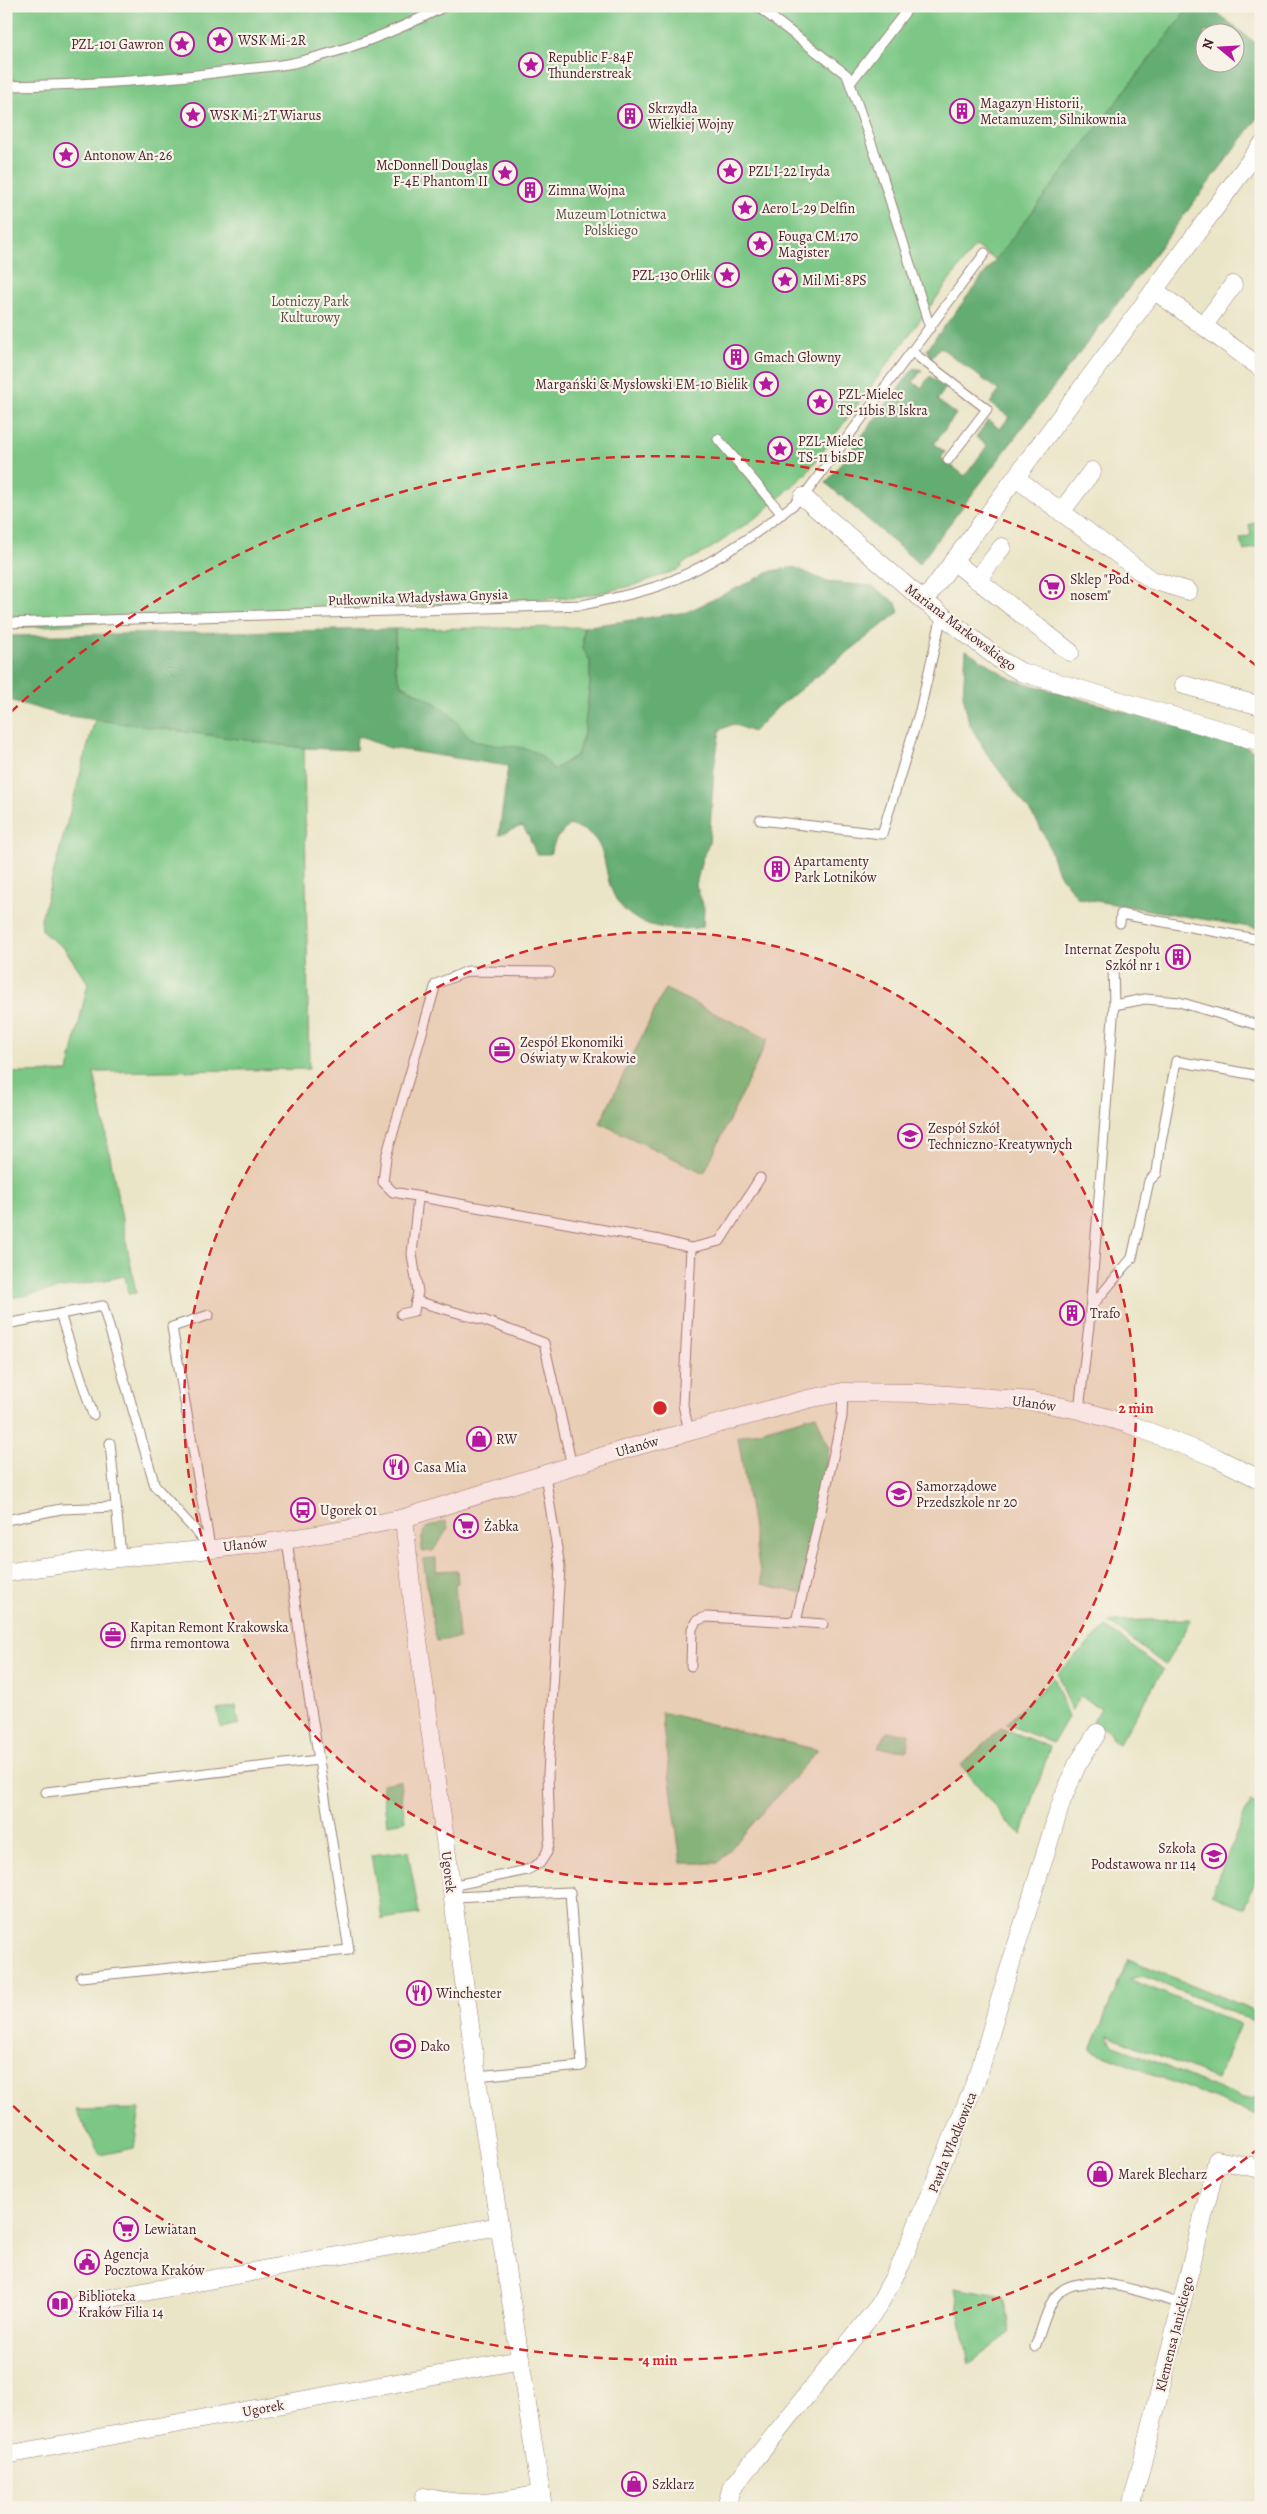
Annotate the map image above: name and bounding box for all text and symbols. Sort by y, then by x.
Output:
north arrow [1194,22,1244,72]
place icon: WSK Mi-2R [207,27,233,53]
place icon: PZL-101 Gawron [169,31,195,57]
place label: WSK Mi-2R [237,31,306,50]
place label: PZL-101 Gawron [71,35,164,54]
text: N [1198,36,1219,52]
place label: Republic F-84F Thunderstreak [548,48,633,83]
place icon: Republic F-84F Thunderstreak [518,52,544,78]
place label: Magazyn Historii, Metamuzem, Silnikownia [980,94,1127,129]
building icon: Magazyn Historii, Metamuzem, Silnikownia [949,98,975,124]
place label: Skrzydła Wielkiej Wojny [647,99,734,134]
place icon: WSK Mi-2T Wiarus [180,102,206,128]
building icon: Skrzydła Wielkiej Wojny [617,103,643,129]
place label: WSK Mi-2T Wiarus [209,106,321,125]
place icon: Antonow An-26 [53,142,79,168]
place label: Antonow An-26 [83,146,172,165]
place label: McDonnell Douglas F-4E Phantom II [376,156,488,191]
place icon: PZL I-22 Iryda [717,158,743,184]
place icon: McDonnell Douglas F-4E Phantom II [492,160,518,186]
place label: PZL I-22 Iryda [748,162,831,181]
building icon: Zimna Wojna [517,177,543,203]
place label: Zimna Wojna [548,181,626,200]
place icon: Aero L-29 Delfín [732,195,758,221]
place label: Aero L-29 Delfín [761,199,856,218]
park label: Muzeum Lotnictwa Polskiego [556,205,667,240]
place label: Fouga CM.170 Magister [778,227,858,262]
place icon: Fouga CM.170 Magister [747,231,773,257]
place icon: PZL-130 Orlik [714,262,740,288]
place label: PZL-130 Orlik [632,266,710,285]
place icon: Mil Mi-8PS [772,267,798,293]
place label: Mil Mi-8PS [802,271,867,290]
park label: Lotniczy Park Kulturowy [271,292,349,327]
building icon: Gmach Głowny [723,344,749,370]
place label: Gmach Głowny [754,348,841,367]
place icon: Margański & Mysłowski EM-10 Bielik [753,371,779,397]
place label: Margański & Mysłowski EM-10 Bielik [535,375,748,394]
place label: PZL-Mielec TS-11bis B Iskra [838,385,928,420]
place icon: PZL-Mielec TS-11bis B Iskra [807,389,833,415]
place label: PZL-Mielec TS-11 bisDF [798,432,864,467]
place icon: PZL-Mielec TS-11 bisDF [767,436,793,462]
place label: Sklep "Pod nosem" [1070,570,1130,605]
supermarket icon: Sklep "Pod nosem" [1039,574,1065,600]
street label: Mariana Markowskiego [901,579,1020,675]
street label: Pułkownika Władysława Gnysia [328,585,509,610]
place label: Apartamenty Park Lotników [793,852,877,887]
building icon: Apartamenty Park Lotników [764,856,790,882]
place label: Internat Zespołu Szkół nr 1 [1064,940,1160,975]
building icon: Internat Zespołu Szkół nr 1 [1165,944,1191,970]
place label: Zespół Ekonomiki Oświaty w Krakowie [520,1033,636,1068]
office icon: Zespół Ekonomiki Oświaty w Krakowie [489,1037,515,1063]
place label: Zespół Szkół Techniczno-Kreatywnych [928,1119,1073,1154]
school or university icon: Zespół Szkół Techniczno-Kreatywnych [897,1123,923,1149]
building icon: Trafo [1059,1300,1085,1326]
place label: Trafo [1090,1304,1120,1323]
street label: Ułanów [1011,1391,1057,1416]
text: 2 min [1118,1398,1154,1418]
centre of rings [651,1399,669,1417]
shop icon: RW [466,1426,492,1452]
place label: RW [496,1430,518,1449]
street label: Ułanów [613,1431,661,1462]
restaurant icon: Casa Mia [383,1454,409,1480]
place label: Casa Mia [414,1458,467,1477]
place label: Samorządowe Przedszkole nr 20 [916,1477,1017,1512]
school or university icon: Samorządowe Przedszkole nr 20 [886,1481,912,1507]
bus stop icon: Ugorek 01 [290,1497,316,1523]
place label: Ugorek 01 [320,1501,377,1520]
supermarket icon: Żabka [453,1513,479,1539]
place label: Żabka [484,1517,519,1536]
street label: Ułanów [222,1533,268,1556]
place label: Kapitan Remont Krakowska firma remontowa [130,1618,289,1653]
office icon: Kapitan Remont Krakowska firma remontowa [100,1622,126,1648]
place label: Szkoła Podstawowa nr 114 [1091,1839,1196,1874]
school or university icon: Szkoła Podstawowa nr 114 [1201,1843,1227,1869]
street label: Ugorek [437,1850,460,1894]
restaurant icon: Winchester [406,1980,432,2006]
place label: Winchester [435,1984,502,2003]
sports icon: Dako [390,2033,416,2059]
place label: Dako [420,2037,450,2056]
street label: Pawła Włodkowica [924,2088,982,2196]
shop icon: Marek Blecharz [1087,2161,1113,2187]
place label: Marek Blecharz [1118,2165,1207,2184]
supermarket icon: Lewiatan [113,2216,139,2242]
place label: Lewiatan [144,2220,197,2239]
place label: Agencja Pocztowa Kraków [103,2245,205,2280]
public building icon: Agencja Pocztowa Kraków [74,2249,100,2275]
street label: Klemensa Janickiego [1151,2274,1198,2394]
place label: Biblioteka Kraków Filia 14 [78,2287,163,2322]
library icon: Biblioteka Kraków Filia 14 [47,2291,73,2317]
text: 4 min [642,2350,678,2370]
street label: Ugorek [241,2395,285,2421]
shop icon: Szklarz [621,2471,647,2497]
place label: Szklarz [652,2475,695,2494]

